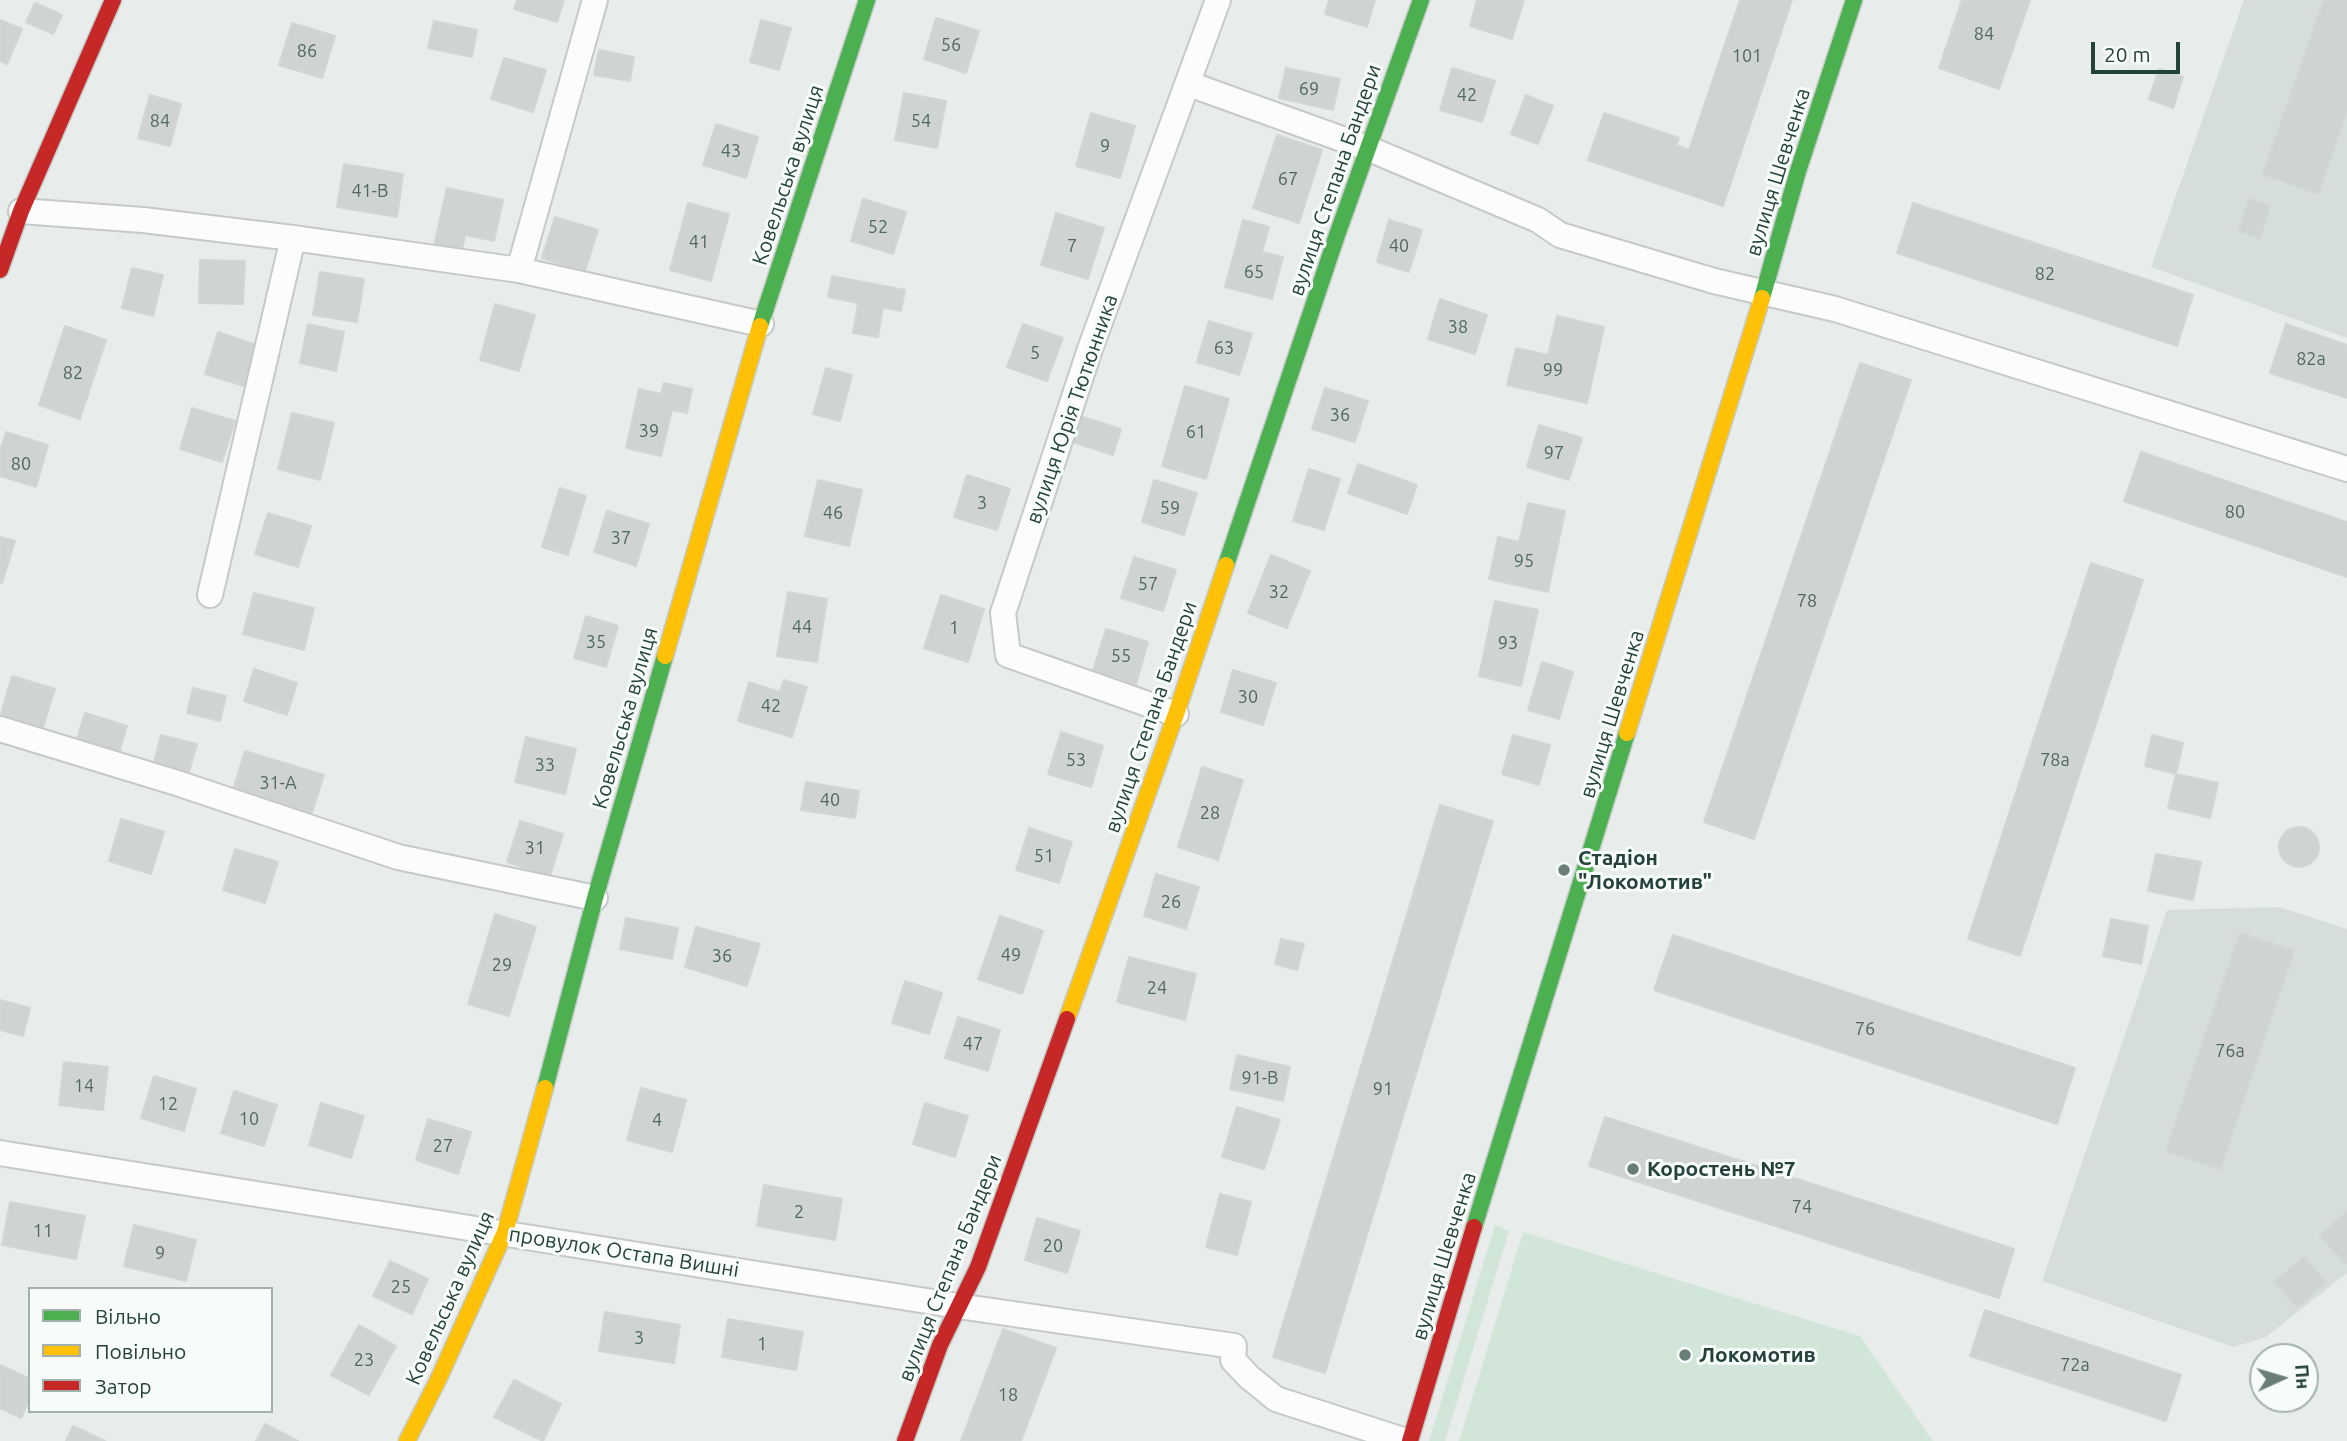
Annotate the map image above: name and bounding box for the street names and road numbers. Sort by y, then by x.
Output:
street label: вулиця Степана Бандери [1284,61,1386,299]
street label: Ковельська вулиця [747,82,829,268]
street label: вулиця Шевченка [1740,85,1816,259]
street label: вулиця Юрія Тютюнника [1021,291,1123,527]
street label: вулиця Степана Бандери [1100,598,1202,836]
street label: Ковельська вулиця [587,624,663,812]
street label: вулиця Шевченка [1574,627,1650,801]
street label: вулиця Степана Бандери [893,1151,1007,1385]
street label: вулиця Шевченка [1406,1169,1482,1343]
street label: Ковельська вулиця [400,1207,500,1389]
street label: провулок Остапа Вишні [507,1221,741,1283]

